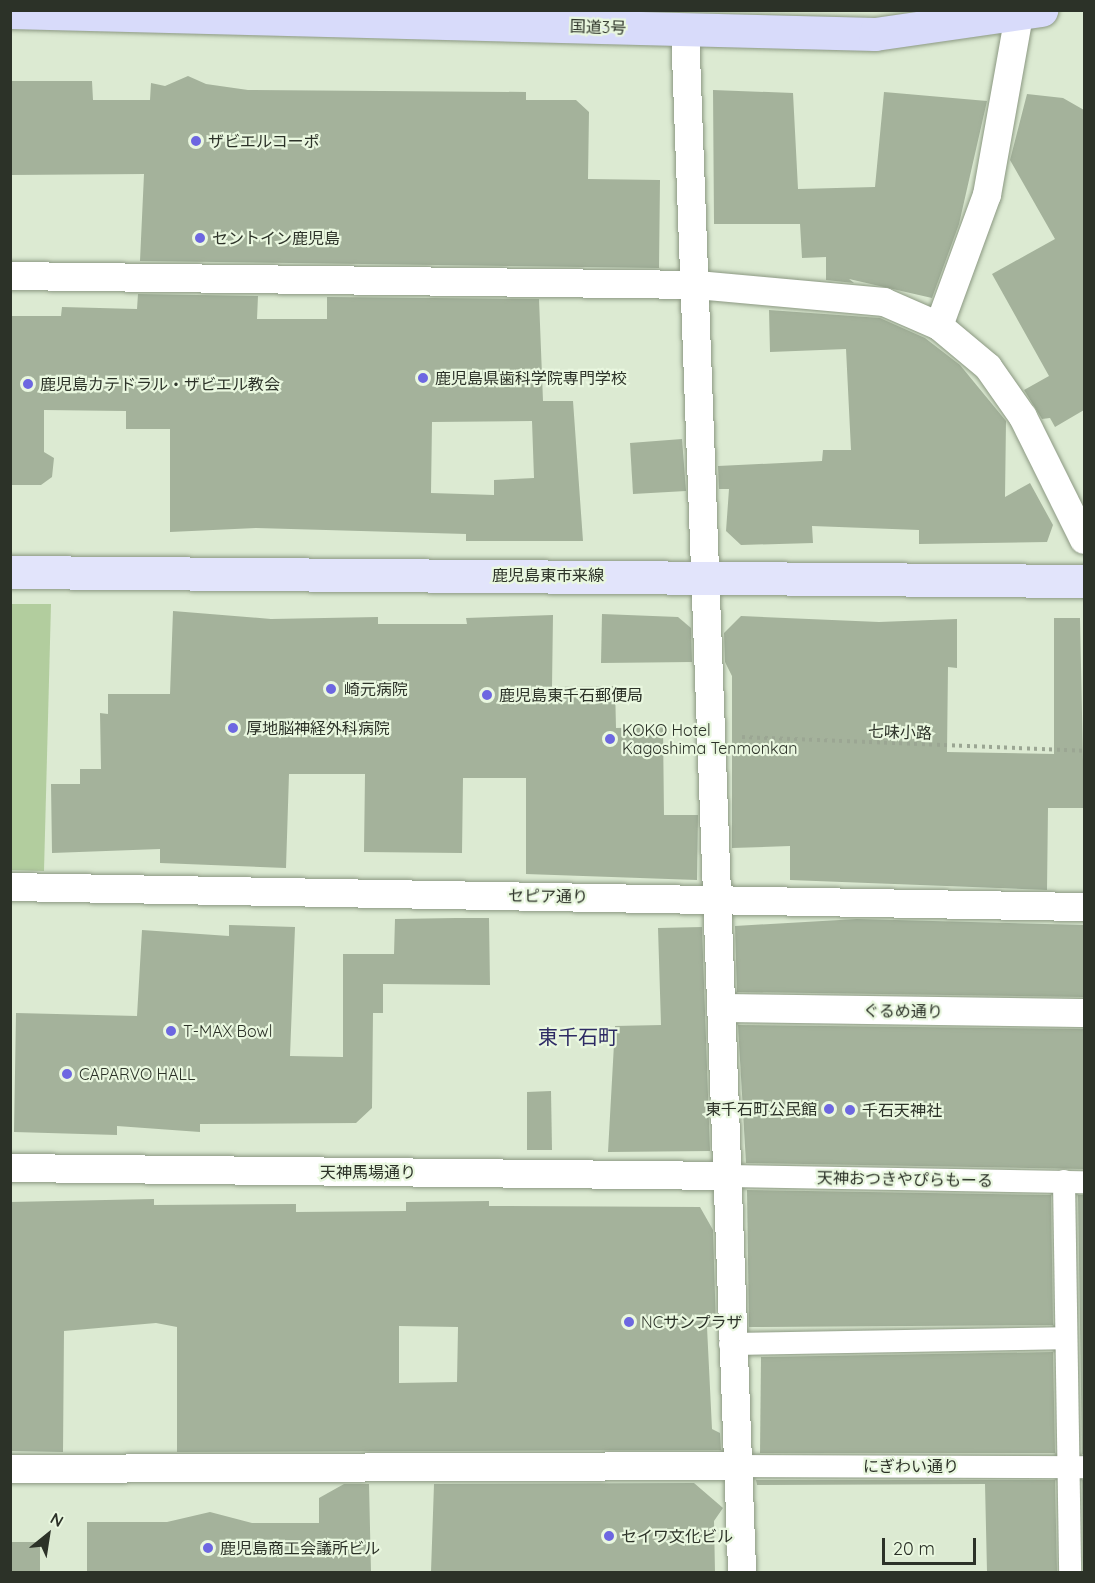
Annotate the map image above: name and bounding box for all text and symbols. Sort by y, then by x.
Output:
street label: 国道3号 [569,16,627,38]
place label: ザビエルコーポ [208,131,320,151]
marker: ザビエルコーポ [189,134,203,148]
place label: セントイン鹿児島 [212,228,340,248]
marker: セントイン鹿児島 [193,231,207,245]
place label: 鹿児島県歯科学院専門学校 [435,368,627,388]
marker: 鹿児島県歯科学院専門学校 [416,371,430,385]
place label: 鹿児島カテドラル・ザビエル教会 [40,374,280,394]
marker: 鹿児島カテドラル・ザビエル教会 [21,377,35,391]
street label: 鹿児島東市来線 [492,565,604,585]
place label: 崎元病院 [344,679,408,699]
marker: 崎元病院 [322,680,340,698]
place label: 鹿児島東千石郵便局 [499,685,643,705]
marker: 鹿児島東千石郵便局 [480,688,494,702]
place label: 厚地脳神経外科病院 [246,718,390,738]
marker: 厚地脳神経外科病院 [224,719,242,737]
place label: KOKO Hotel Kagoshima Tenmonkan [622,720,797,758]
street label: 七味小路 [868,721,932,743]
marker: KOKO Hotel Kagoshima Tenmonkan [603,732,617,746]
street label: セピア通り [508,886,588,906]
street label: ぐるめ通り [863,1001,943,1021]
place label: T-MAX Bowl [183,1021,272,1041]
marker: T-MAX Bowl [164,1024,178,1038]
district label: 東千石町 [538,1024,618,1048]
place label: CAPARVO HALL [79,1064,196,1084]
marker: CAPARVO HALL [60,1067,74,1081]
place label: 東千石町公民館 [705,1099,817,1119]
place label: 千石天神社 [862,1100,942,1120]
marker: 東千石町公民館 [822,1102,836,1116]
marker: 千石天神社 [843,1103,857,1117]
street label: 天神馬場通り [320,1162,416,1182]
street label: 天神おつきやぴらもーる [817,1168,993,1190]
place label: NCサンプラザ [641,1312,743,1332]
marker: NCサンプラザ [622,1315,636,1329]
street label: にぎわい通り [863,1456,959,1476]
north arrow [18,1505,78,1565]
text: N [47,1508,67,1531]
place label: セイワ文化ビル [621,1526,733,1546]
scale bar [885,1526,980,1564]
marker: セイワ文化ビル [602,1529,616,1543]
text: 20 m [893,1537,935,1560]
place label: 鹿児島商工会議所ビル [220,1538,380,1558]
marker: 鹿児島商工会議所ビル [201,1541,215,1555]

